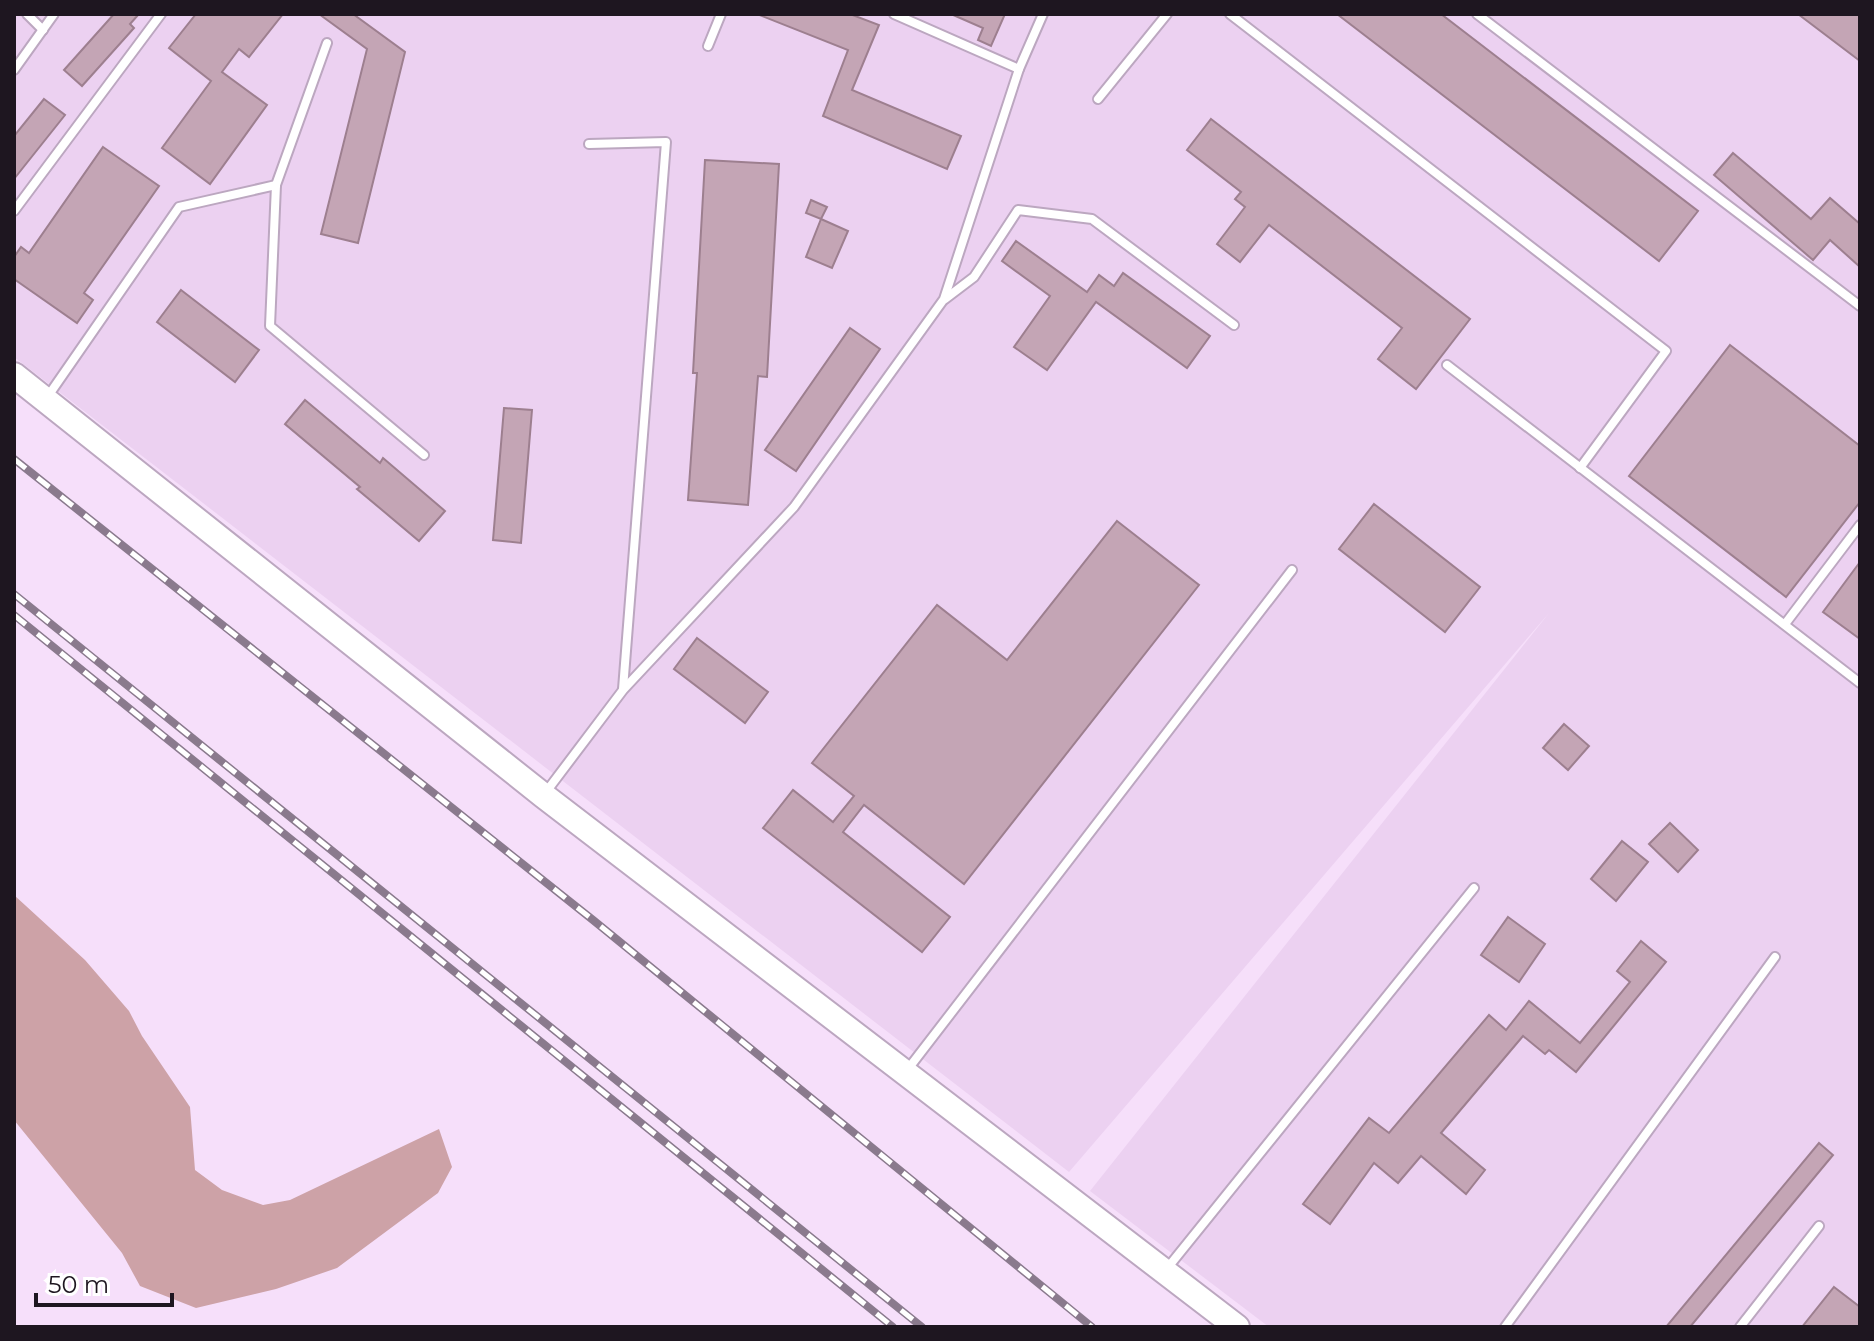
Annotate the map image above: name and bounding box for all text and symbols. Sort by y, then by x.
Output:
scale bar [36,1257,172,1307]
text: 50 m [48,1270,109,1299]

